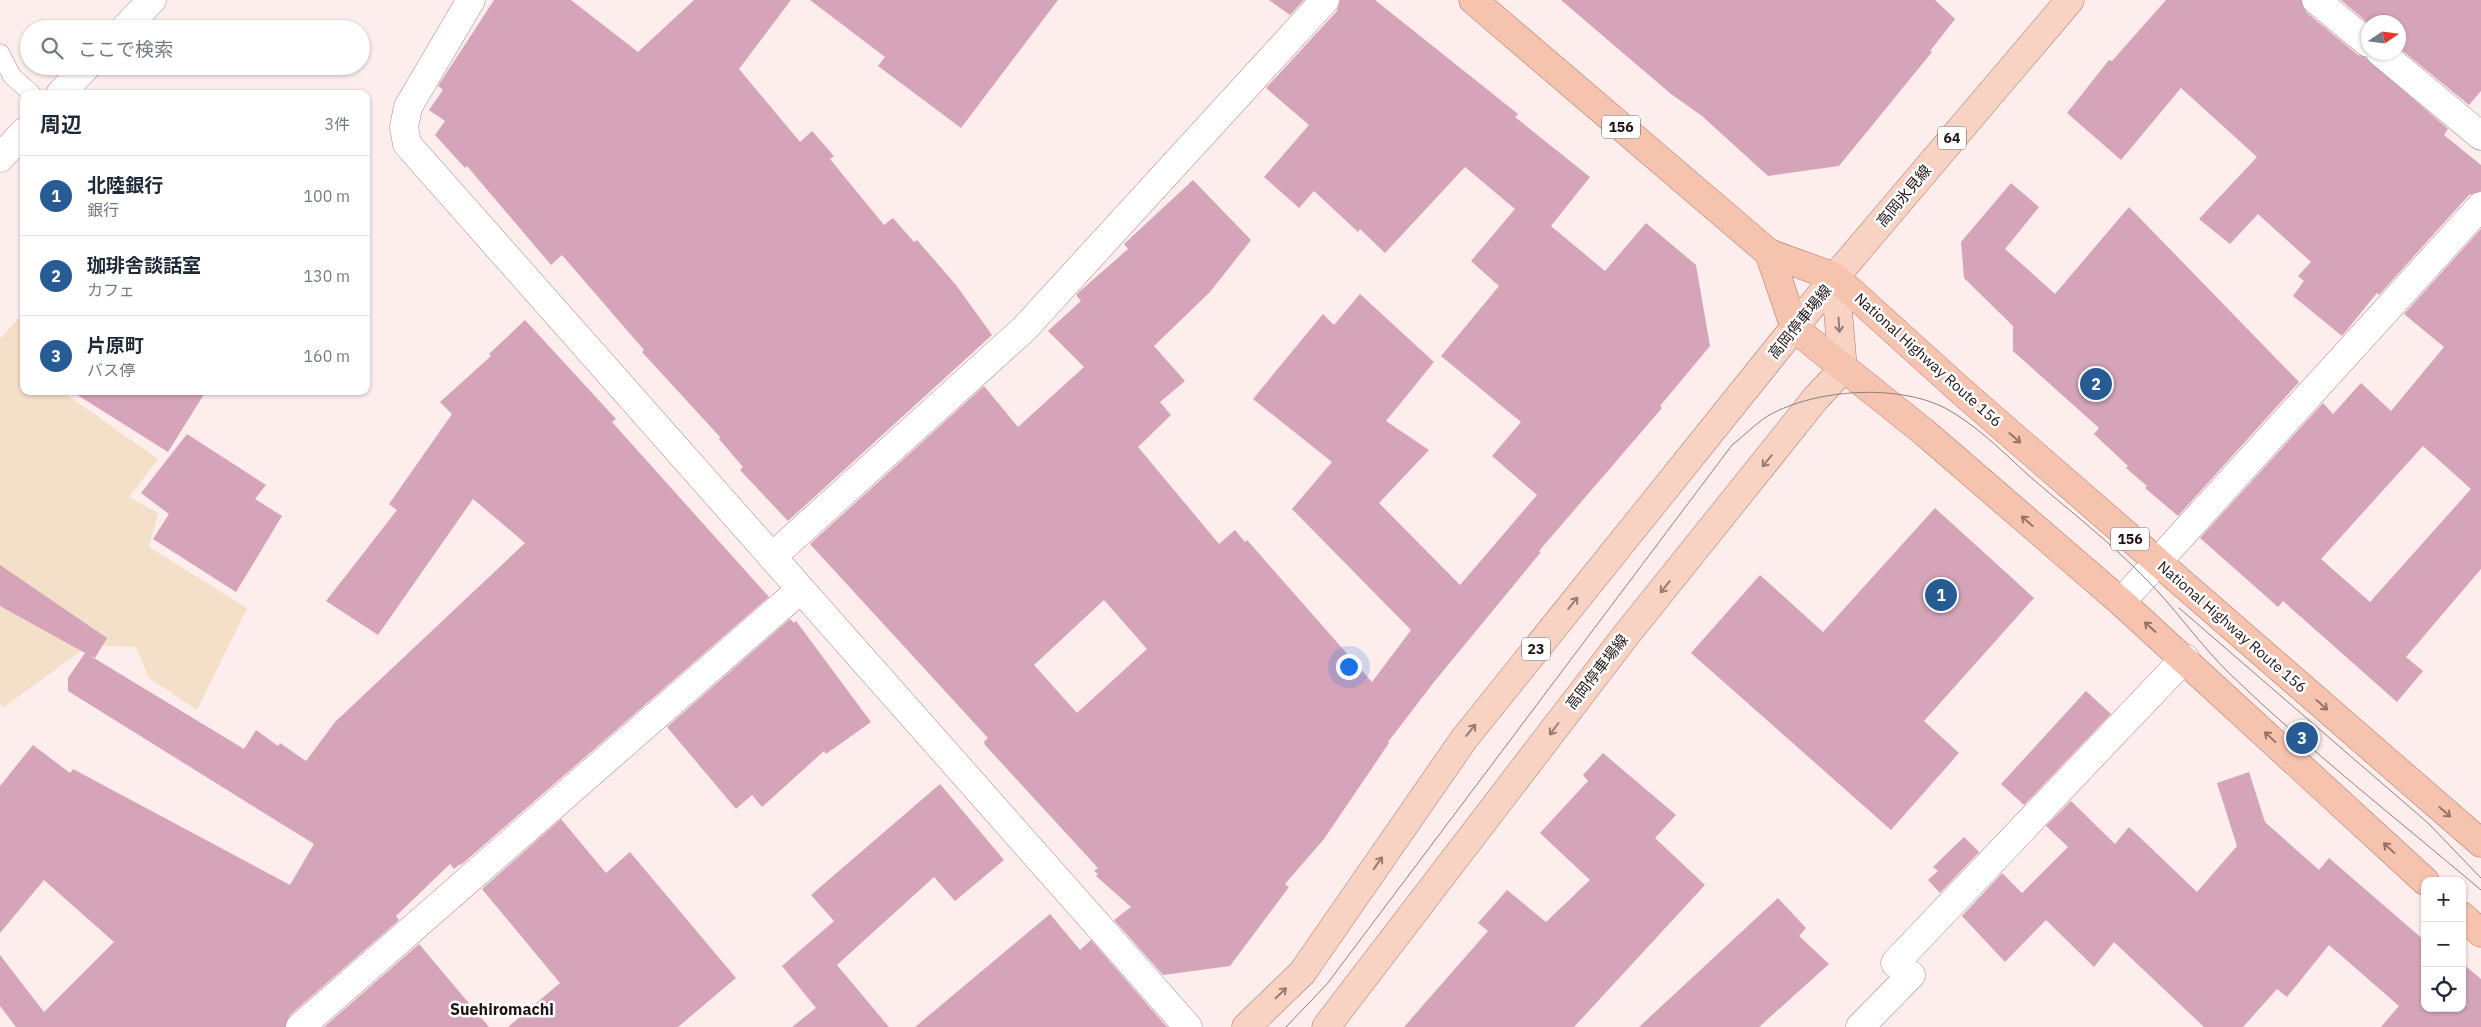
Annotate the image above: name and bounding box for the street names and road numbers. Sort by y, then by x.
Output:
road number: 156 [1602,115,1640,138]
road number: 64 [1938,126,1966,150]
street label: 高岡氷見線 [1872,161,1935,231]
street label: 高岡停車場線 [1764,281,1835,363]
street label: National Highway Route 156 [1851,288,2006,431]
road number: 156 [2111,528,2149,550]
street label: National Highway Route 156 [2154,557,2311,697]
street label: 高岡停車場線 [1561,630,1632,713]
road number: 23 [1522,638,1550,661]

